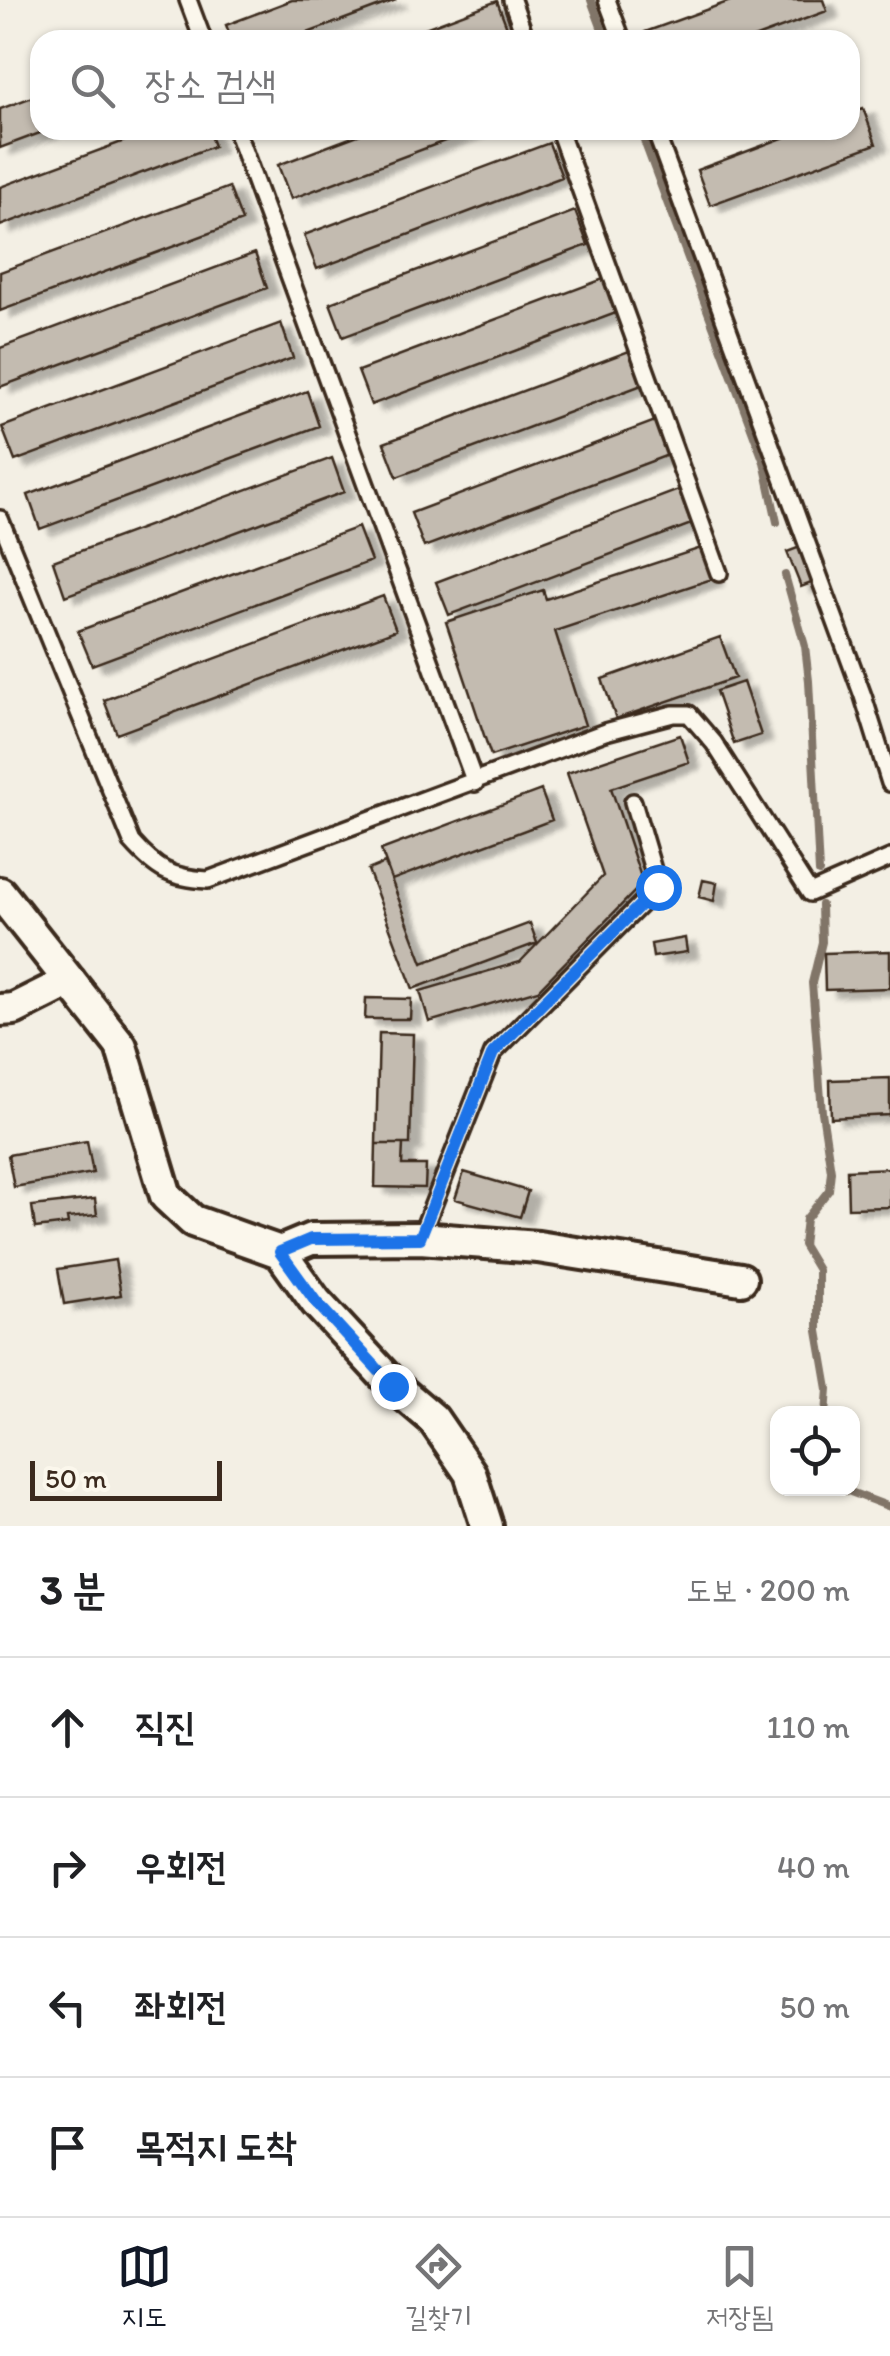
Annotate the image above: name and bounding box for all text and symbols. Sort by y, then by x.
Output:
search box [30,30,860,140]
icon: search [65,58,120,113]
text: 장소 검색 [145,61,276,107]
route start [636,865,682,911]
route end [371,1364,417,1410]
map controls [770,1406,860,1496]
button: locate [770,1406,860,1496]
scale bar [30,1456,222,1500]
text: 50 m [45,1461,107,1495]
text: 3 분 [40,1564,106,1615]
text: 도보 · 200 m [686,1571,850,1609]
icon: ahead [40,1700,95,1755]
text: 직진 [135,1703,196,1749]
text: 110 m [766,1708,850,1746]
icon: right [40,1840,95,1895]
text: 우회전 [135,1843,227,1889]
text: 40 m [777,1848,850,1886]
icon: left [40,1980,95,2035]
text: 좌회전 [135,1983,227,2029]
text: 50 m [779,1988,850,2026]
icon: arrive [40,2120,95,2175]
text: 목적지 도착 [135,2123,296,2169]
tab: 지도 [117,2239,172,2336]
tab: 길찾기 [405,2239,472,2336]
tab: 저장됨 [706,2239,773,2336]

